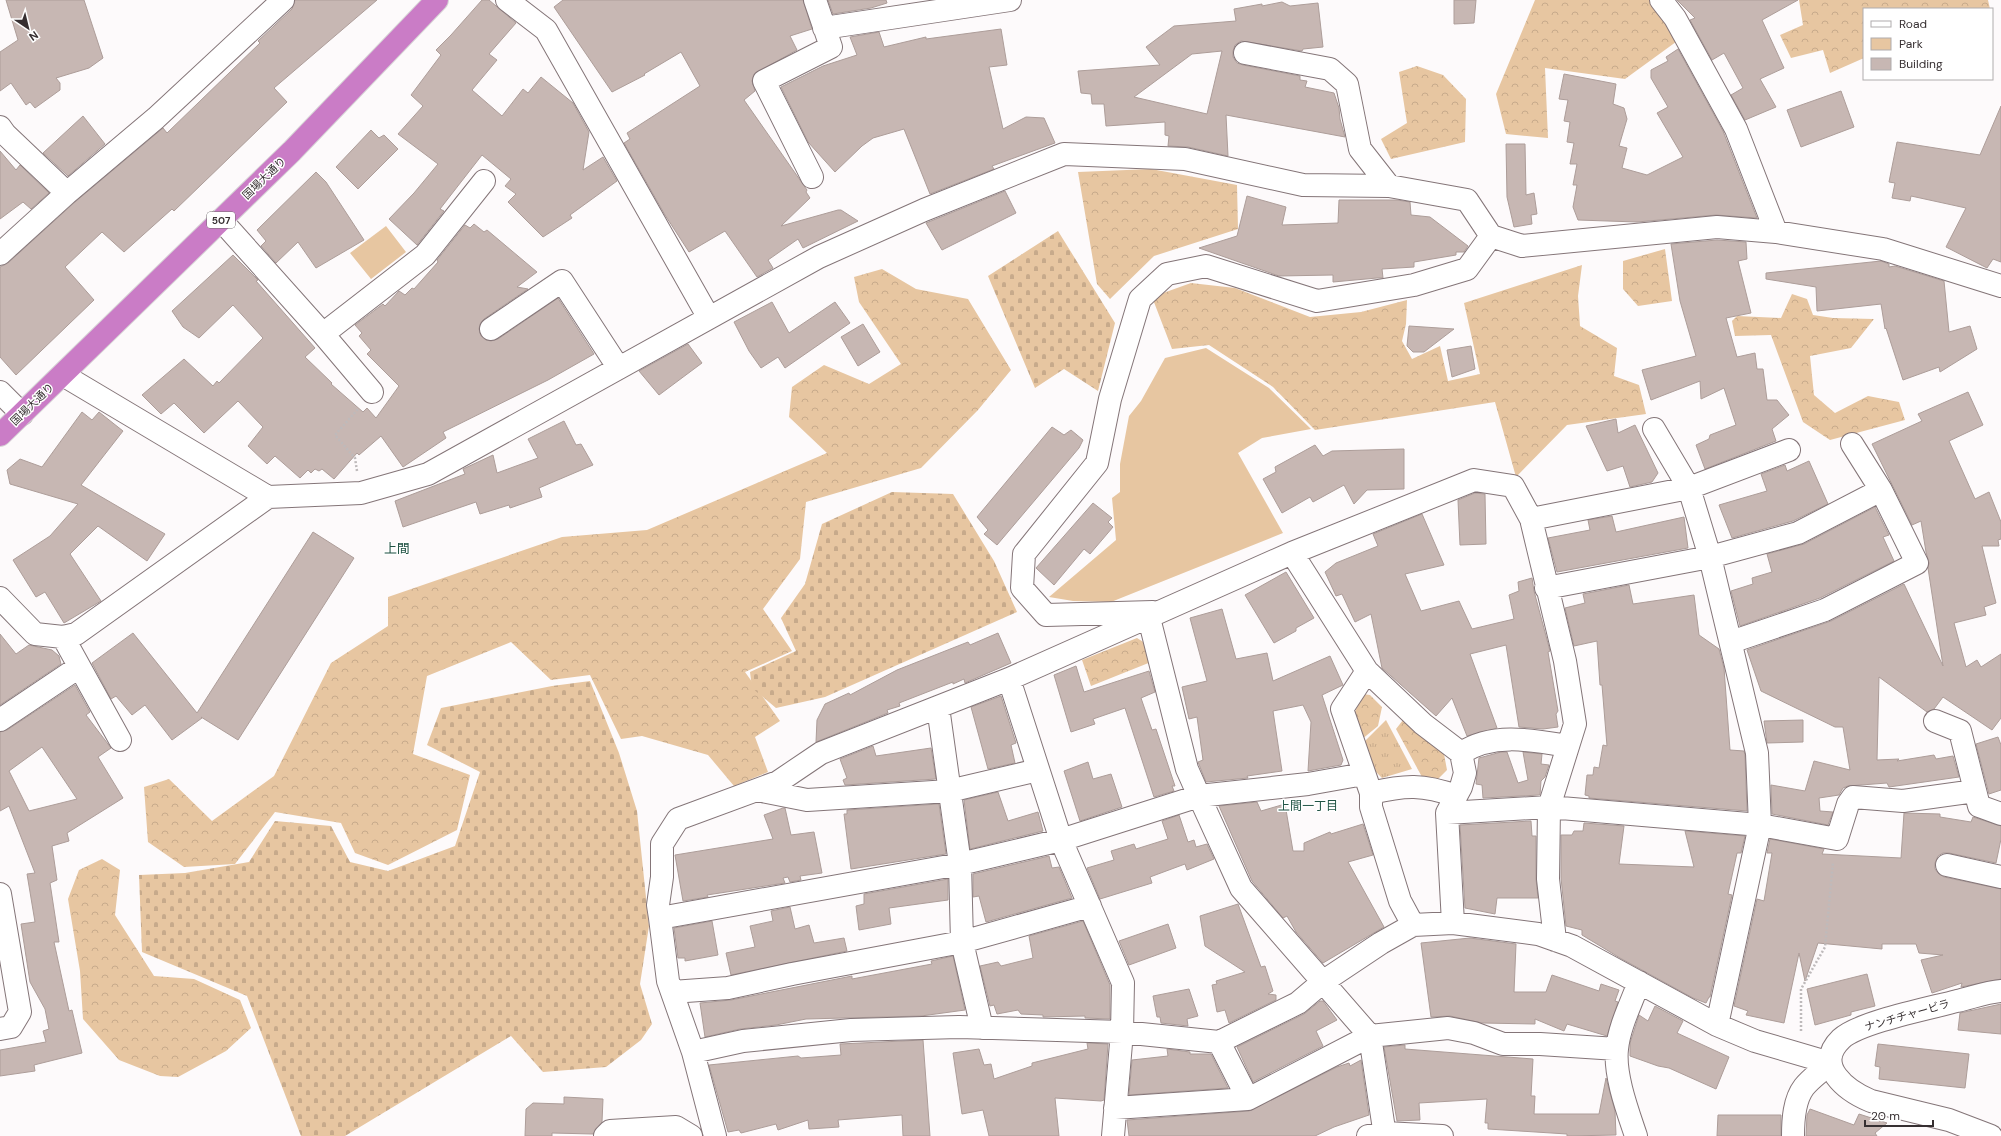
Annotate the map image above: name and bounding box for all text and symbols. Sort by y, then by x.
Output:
north arrow [8,8,48,48]
legend [1863,8,1993,80]
text: Road [1899,16,1927,32]
text: N [26,28,41,44]
text: Park [1899,36,1923,52]
text: Building [1899,56,1943,72]
street label: 国場大通り [239,154,289,202]
road number: 507 [207,212,235,228]
street label: 国場大通り [7,380,57,428]
district label: 上間 [384,540,410,557]
district label: 上間一丁目 [1278,798,1338,814]
street label: ナンチチャービラ [1863,996,1951,1034]
scale bar [1865,1102,1933,1128]
text: 20 m [1871,1108,1900,1124]

